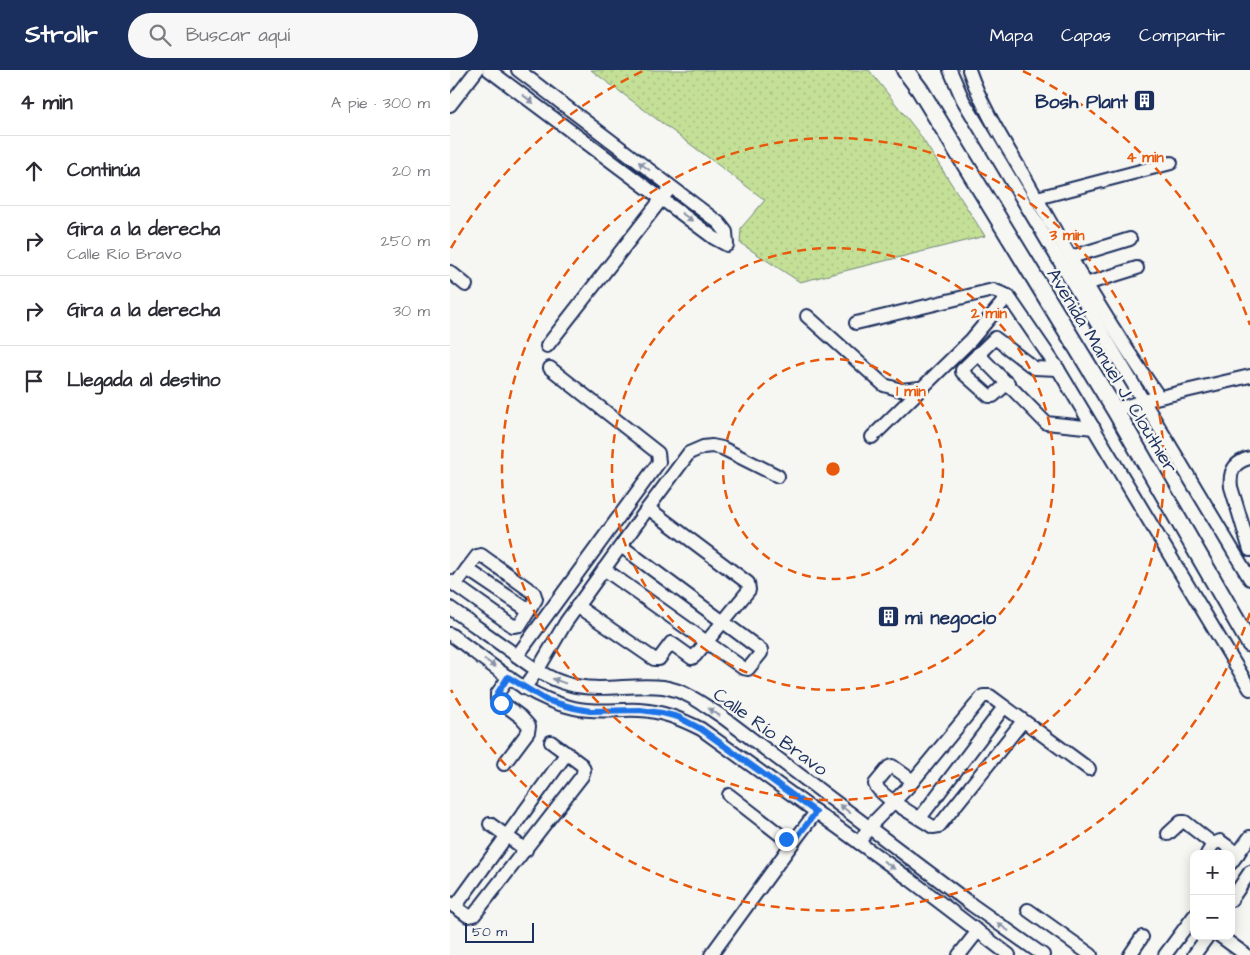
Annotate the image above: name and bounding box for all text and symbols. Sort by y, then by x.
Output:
search box [128,13,478,58]
text: Strollr [25,18,98,52]
icon: search [146,21,174,49]
text: Buscar aquí [186,22,290,49]
text: Mapa [990,23,1033,48]
text: Capas [1061,23,1111,48]
text: Compartir [1139,23,1225,48]
text: 4 min [20,88,73,117]
place label: Bosh Plant [1035,89,1128,116]
building icon: Bosh Plant [1132,89,1156,113]
text: A pie · 300 m [331,92,430,114]
one-way arrow [521,94,534,105]
text: 4 min [1126,147,1164,168]
icon: ahead [20,157,48,185]
text: Continúa [67,157,140,184]
text: 20 m [392,160,430,182]
one-way arrow [638,160,651,171]
one-way arrow [680,212,693,222]
text: Gira a la derecha [67,216,220,243]
text: 3 min [1048,225,1085,246]
icon: right [20,227,48,255]
text: 250 m [381,230,430,252]
text: Calle Río Bravo [67,243,181,265]
street label: Avenida Manuel J. Clouthier [1040,263,1184,479]
icon: right [20,297,48,325]
text: Gira a la derecha [67,297,220,324]
text: 30 m [393,300,430,322]
text: 2 min [970,303,1008,324]
icon: arrive [20,367,48,395]
text: Llegada al destino [67,367,220,394]
text: 1 min [896,381,926,402]
centre of rings [824,460,842,478]
building icon: mi negocio [877,605,901,629]
place label: mi negocio [905,605,996,633]
one-way arrow [483,658,496,668]
one-way arrow [551,677,566,685]
street label: Calle Río Bravo [707,681,833,783]
route start [490,692,513,715]
one-way arrow [708,707,721,717]
one-way arrow [839,803,852,814]
route end [775,828,798,851]
map controls [1190,850,1235,940]
button: + [1190,850,1235,895]
one-way arrow [882,860,896,870]
button: − [1190,895,1235,940]
scale bar [465,920,534,943]
text: 50 m [472,922,507,942]
one-way arrow [996,922,1010,932]

